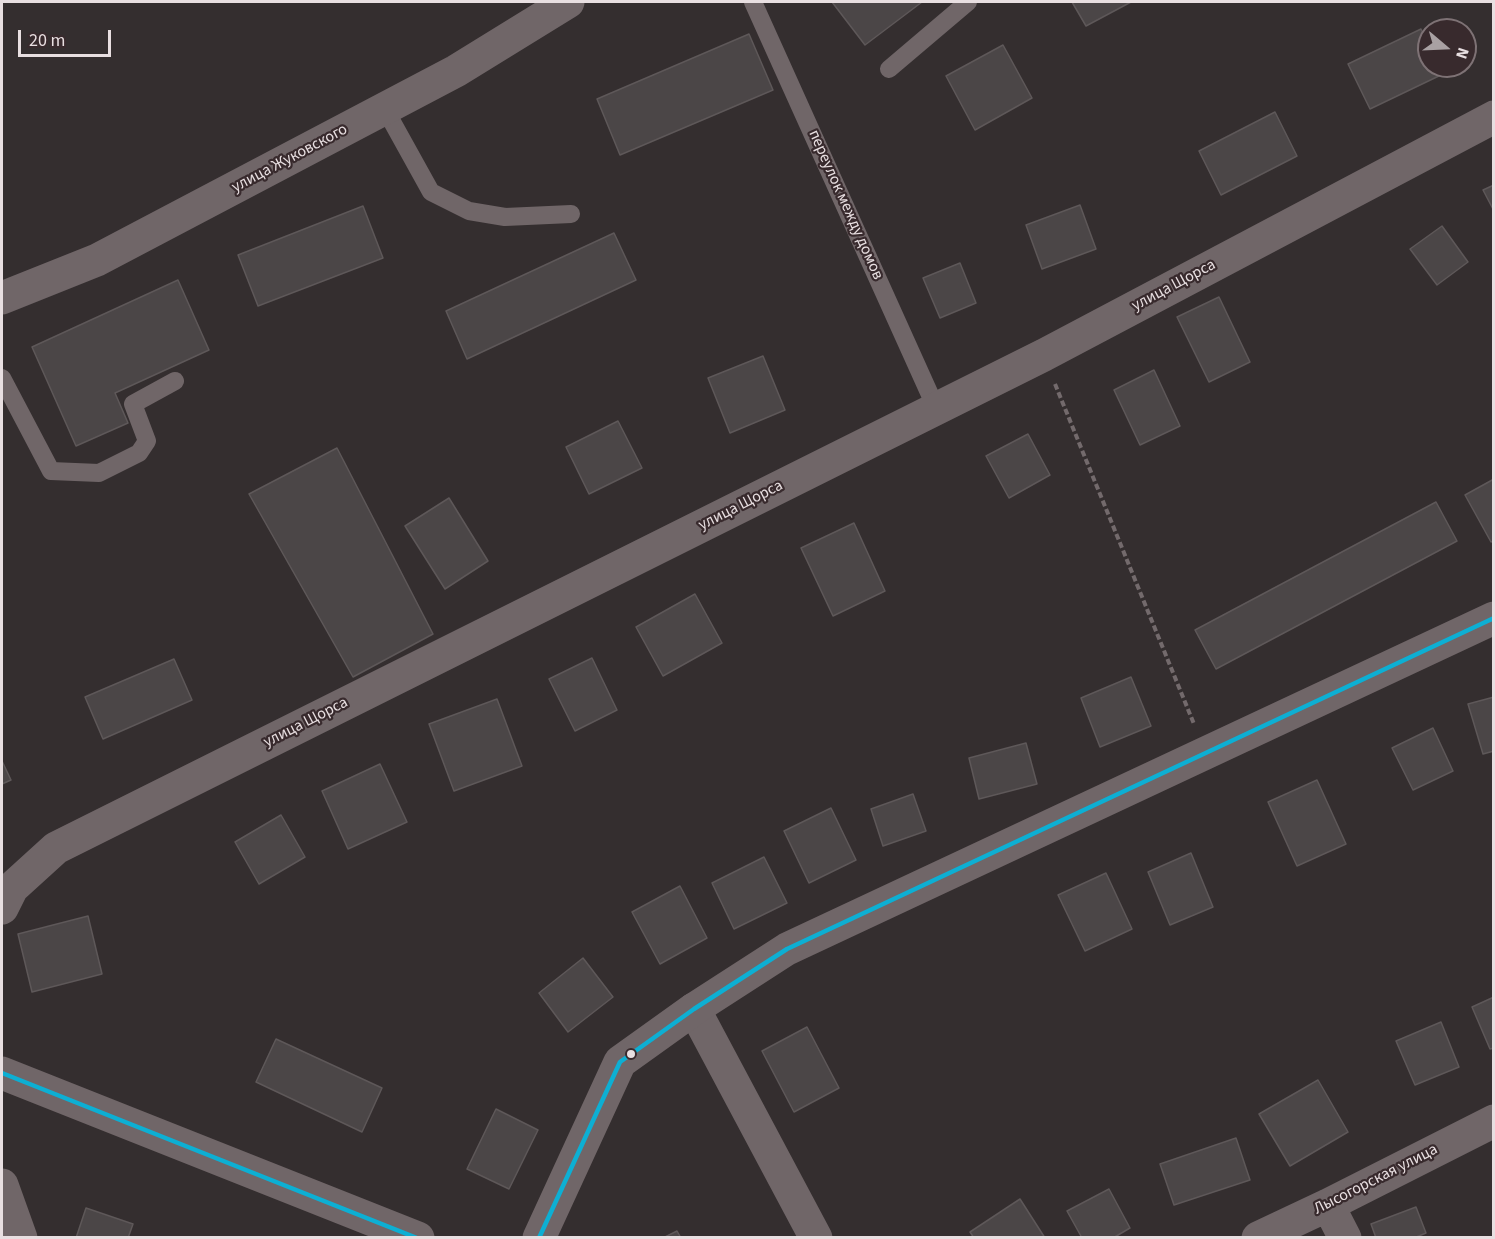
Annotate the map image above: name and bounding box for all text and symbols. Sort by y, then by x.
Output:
scale bar [21,18,114,56]
north arrow [1417,18,1477,78]
text: 20 m [29,28,65,53]
text: N [1450,45,1474,62]
street label: улица Жуковского [229,120,351,198]
street label: переулок между домов [803,127,887,283]
street label: улица Щорса [1129,256,1219,316]
street label: улица Щорса [696,477,786,535]
street label: улица Щорса [261,694,351,752]
unlabelled marker [625,1048,637,1060]
street label: Лысогорская улица [1311,1140,1441,1220]

